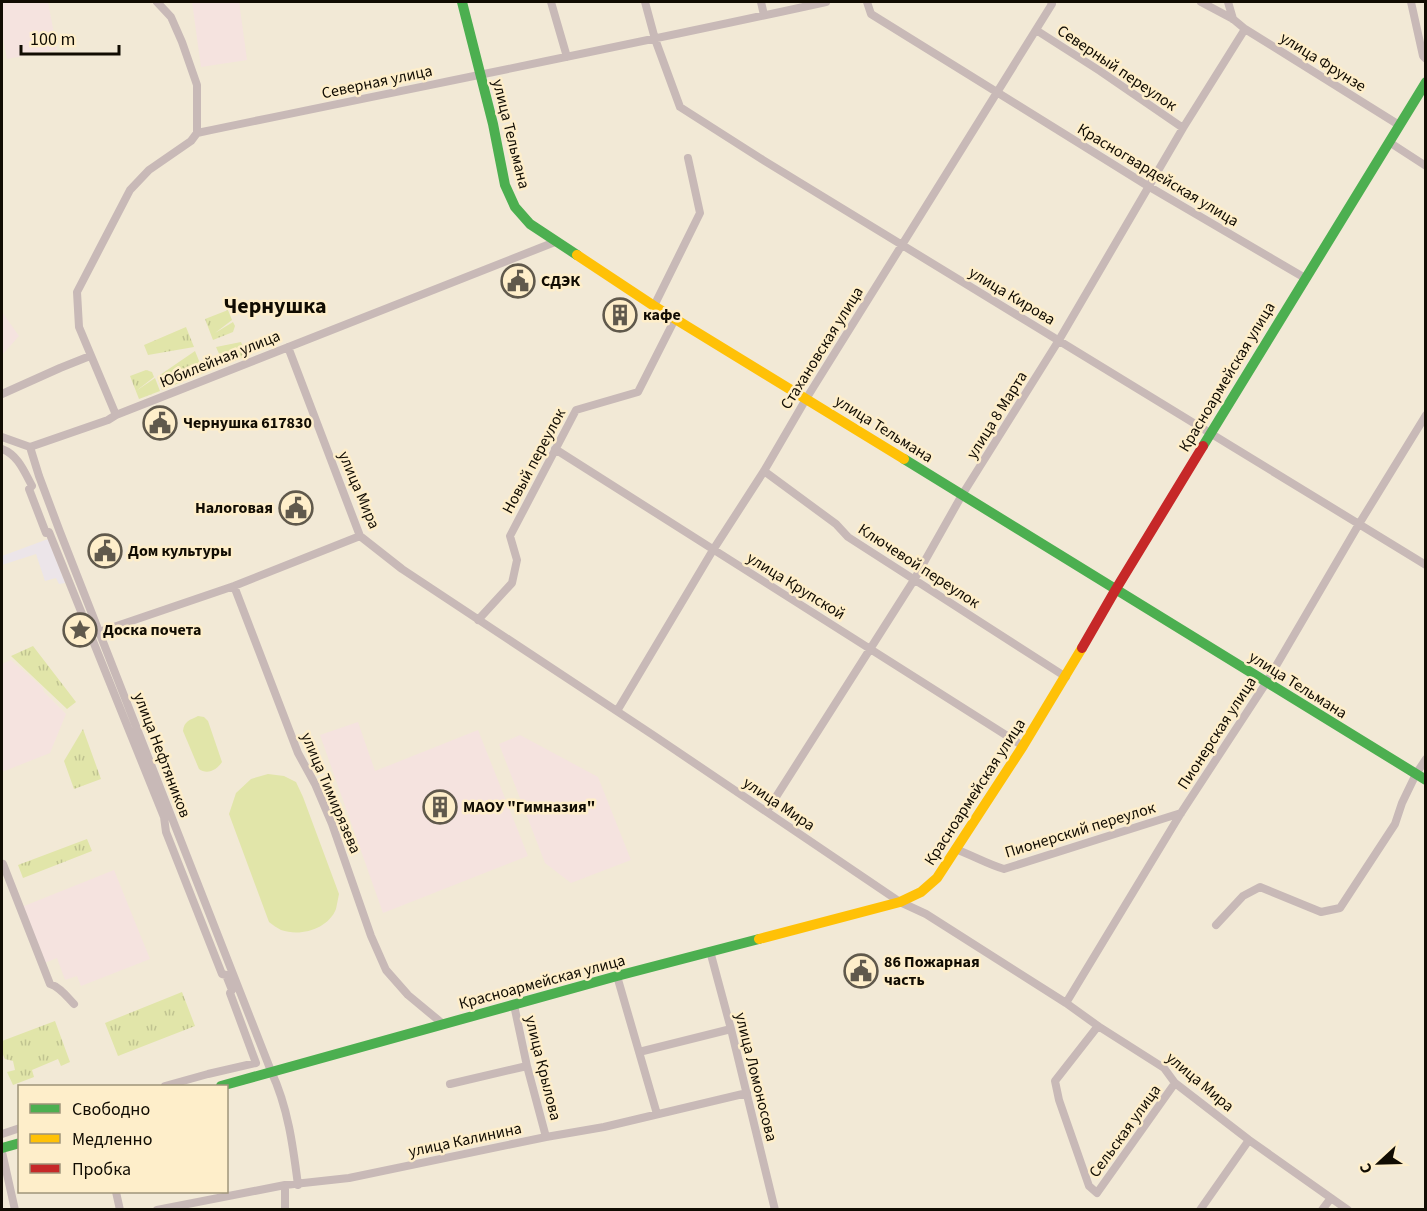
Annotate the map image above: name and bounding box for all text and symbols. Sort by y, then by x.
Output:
scale bar [21,18,118,56]
street label: Северный переулок [1053,20,1181,116]
text: 100 m [30,27,75,52]
street label: улица Фрунзе [1276,27,1370,97]
street label: Северная улица [320,60,434,104]
street label: улица Тельмана [487,77,535,191]
street label: Красногвардейская улица [1073,118,1243,232]
street label: улица Кирова [965,262,1059,330]
public building icon: СДЭК [500,263,536,299]
place label: СДЭК [541,270,580,292]
street label: Стахановская улица [775,282,869,414]
district label: Чернушка [223,290,327,322]
building icon: кафе [602,297,638,333]
street label: Красноармейская улица [1173,298,1281,456]
place label: кафе [643,304,681,326]
street label: Юбилейная улица [156,325,284,393]
street label: улица 8 Марта [961,367,1033,463]
street label: улица Тельмана [831,390,937,468]
street label: Новый переулок [497,404,571,518]
public building icon: Чернушка 617830 [142,405,178,441]
place label: Чернушка 617830 [183,412,312,434]
street label: улица Мира [333,448,385,532]
public building icon: Налоговая [278,490,314,526]
place label: Налоговая [195,497,273,519]
street label: Ключевой переулок [854,518,984,614]
public building icon: Дом культуры [87,533,123,569]
place label: Дом культуры [128,540,232,562]
street label: улица Крупской [743,547,849,625]
place icon: Доска почета [62,612,98,648]
place label: Доска почета [103,619,202,641]
street label: улица Тельмана [1245,646,1351,724]
street label: Пионерская улица [1172,672,1262,794]
street label: улица Нефтяников [128,689,196,821]
street label: Красноармейская улица [919,714,1031,870]
street label: улица Тимирязева [296,729,366,857]
street label: улица Мира [739,772,819,836]
building icon: МАОУ "Гимназия" [422,789,458,825]
place label: МАОУ "Гимназия" [463,796,595,818]
street label: Пионерский переулок [1002,797,1158,863]
street label: Красноармейская улица [456,949,628,1015]
place label: 86 Пожарная часть [884,951,980,991]
public building icon: 86 Пожарная часть [843,953,879,989]
street label: улица Ломоносова [729,1010,783,1144]
street label: улица Крылова [519,1013,567,1123]
street label: улица Мира [1161,1047,1239,1117]
street label: Сельская улица [1084,1080,1166,1182]
legend [18,1085,228,1193]
text: Свободно [72,1097,150,1122]
street label: улица Калинина [406,1117,524,1163]
text: Медленно [72,1127,152,1152]
north arrow [1349,1133,1409,1193]
text: Пробка [72,1157,131,1182]
text: С [1354,1160,1378,1177]

